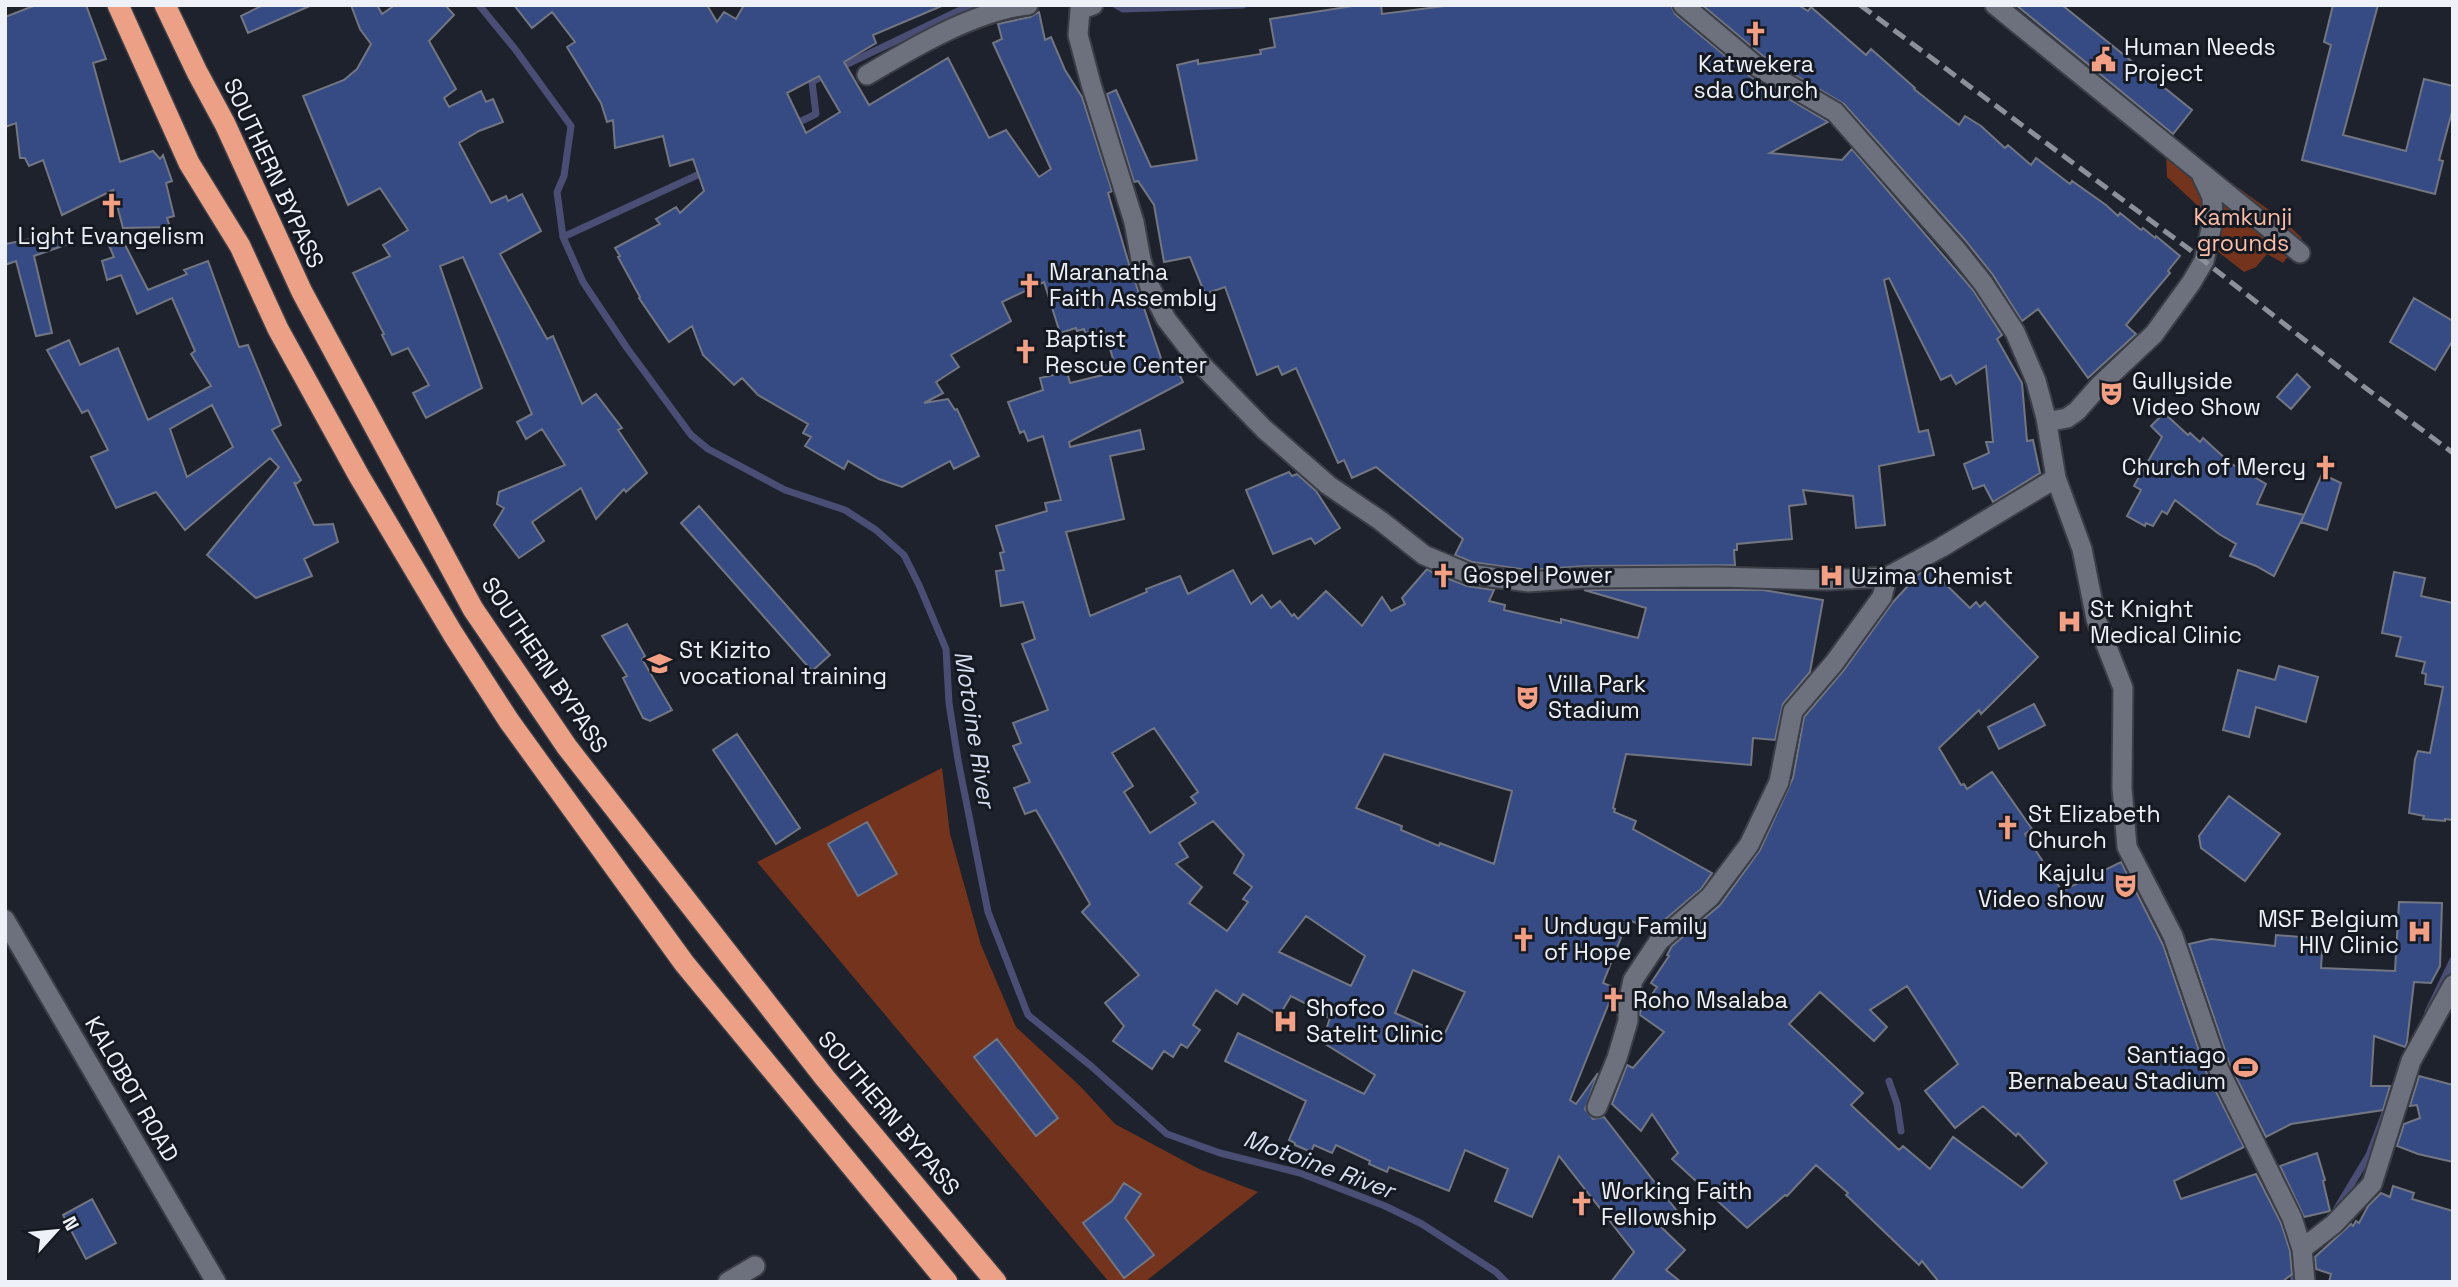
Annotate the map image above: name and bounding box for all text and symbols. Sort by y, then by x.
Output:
church icon: Katwekera sda Church [1742,20,1770,48]
place label: Human Needs Project [2124,32,2276,88]
public building icon: Human Needs Project [2090,46,2118,74]
place label: Katwekera sda Church [1694,49,1818,105]
street label: SOUTHERN BYPASS [217,73,331,273]
church icon: Light Evangelism [97,192,125,220]
park label: Kamkunji grounds [2194,202,2292,258]
place label: Light Evangelism [17,221,205,251]
place label: Maranatha Faith Assembly [1049,257,1217,313]
church icon: Maranatha Faith Assembly [1015,271,1043,299]
place label: Baptist Rescue Center [1045,324,1207,380]
church icon: Baptist Rescue Center [1011,338,1039,366]
place label: Gullyside Video Show [2132,366,2261,422]
theatre icon: Gullyside Video Show [2098,380,2126,408]
place label: Church of Mercy [2122,452,2306,482]
church icon: Church of Mercy [2312,453,2340,481]
place label: Gospel Power [1463,560,1612,590]
church icon: Gospel Power [1429,561,1457,589]
place label: Uzima Chemist [1851,561,2013,591]
hospital icon: Uzima Chemist [1817,562,1845,590]
street label: SOUTHERN BYPASS [475,571,615,759]
place label: St Knight Medical Clinic [2090,594,2242,650]
hospital icon: St Knight Medical Clinic [2056,608,2084,636]
place label: St Kizito vocational training [679,635,887,691]
water label: Motoine River [947,648,1003,812]
school or university icon: St Kizito vocational training [645,649,673,677]
place label: Villa Park Stadium [1548,669,1646,725]
theatre icon: Villa Park Stadium [1514,683,1542,711]
place label: St Elizabeth Church [2028,799,2161,855]
church icon: St Elizabeth Church [1994,813,2022,841]
place label: Kajulu Video show [1978,858,2105,914]
theatre icon: Kajulu Video show [2111,872,2139,900]
place label: MSF Belgium HIV Clinic [2258,904,2399,960]
place label: Undugu Family of Hope [1544,911,1708,967]
hospital icon: MSF Belgium HIV Clinic [2405,918,2433,946]
church icon: Undugu Family of Hope [1510,925,1538,953]
place label: Roho Msalaba [1633,985,1788,1015]
church icon: Roho Msalaba [1599,986,1627,1014]
place label: Shofco Satelit Clinic [1306,993,1444,1049]
hospital icon: Shofco Satelit Clinic [1272,1007,1300,1035]
street label: KALOBOT ROAD [78,1011,186,1167]
street label: SOUTHERN BYPASS [811,1024,967,1202]
place label: Santiago Bernabeau Stadium [2008,1040,2226,1096]
sports icon: Santiago Bernabeau Stadium [2232,1054,2260,1082]
water label: Motoine River [1239,1122,1401,1207]
place label: Working Faith Fellowship [1601,1176,1752,1232]
church icon: Working Faith Fellowship [1567,1190,1595,1218]
north arrow [21,1196,91,1266]
text: N [57,1212,85,1235]

